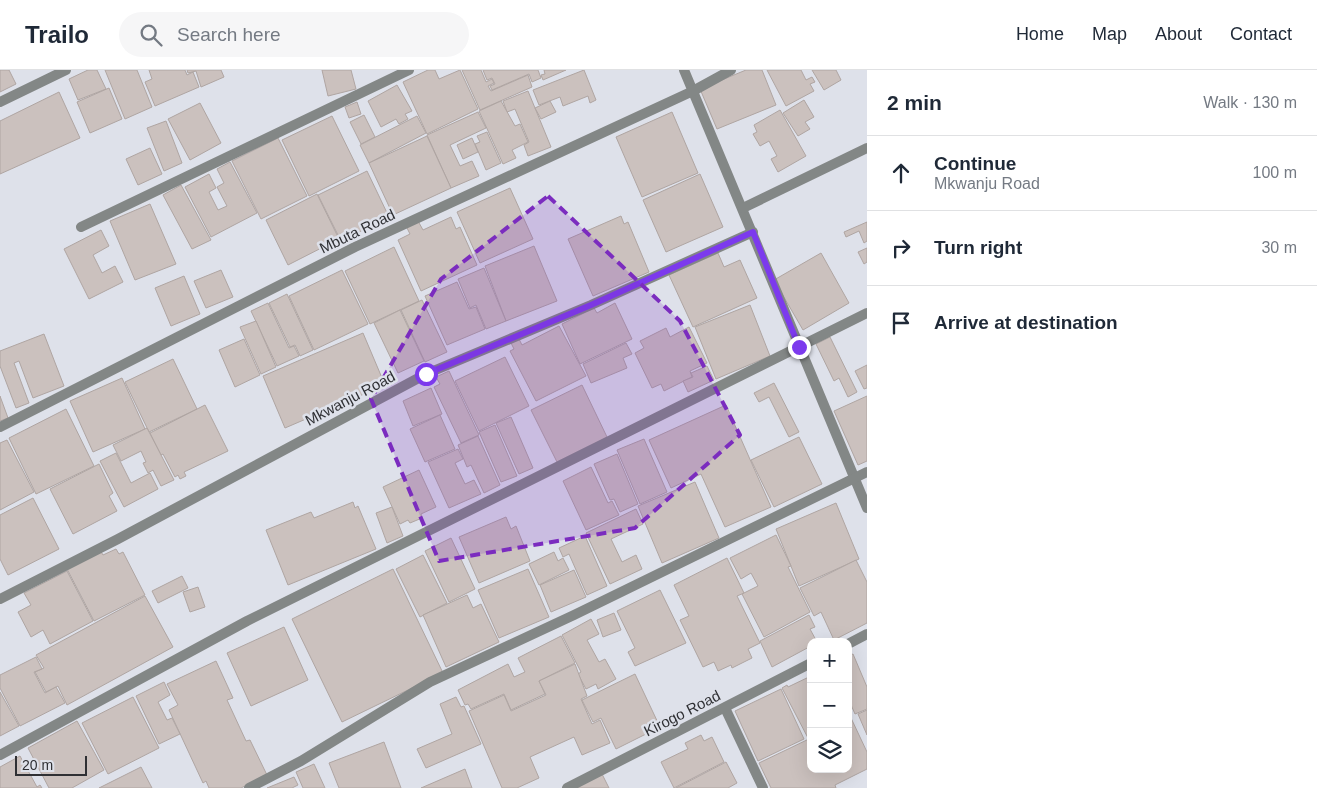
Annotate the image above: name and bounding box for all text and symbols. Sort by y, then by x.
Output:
search box [119,12,469,57]
text: Trailo [25,21,89,48]
icon: search [137,21,165,49]
text: Search here [177,24,281,45]
text: Home [1016,24,1064,44]
text: Map [1092,24,1127,44]
text: About [1155,24,1202,44]
text: Contact [1230,24,1292,44]
text: 2 min [887,91,942,114]
text: Walk · 130 m [1203,94,1297,111]
text: Continue [934,153,1016,174]
icon: ahead [887,159,915,187]
text: 100 m [1253,164,1297,181]
text: Mkwanju Road [934,175,1040,192]
street label: Mbuta Road [317,205,397,257]
icon: right [887,234,915,262]
text: Turn right [934,237,1022,258]
text: 30 m [1261,239,1297,256]
icon: arrive [887,309,915,337]
text: Arrive at destination [934,312,1118,333]
route end [788,336,811,359]
route start [415,363,438,386]
street label: Mkwanju Road [302,367,398,429]
map controls [807,638,852,773]
button: + [807,638,852,683]
button: − [807,683,852,728]
street label: Kirogo Road [641,686,723,740]
button: layers [807,728,852,773]
scale bar [15,753,88,776]
text: 20 m [22,757,53,773]

